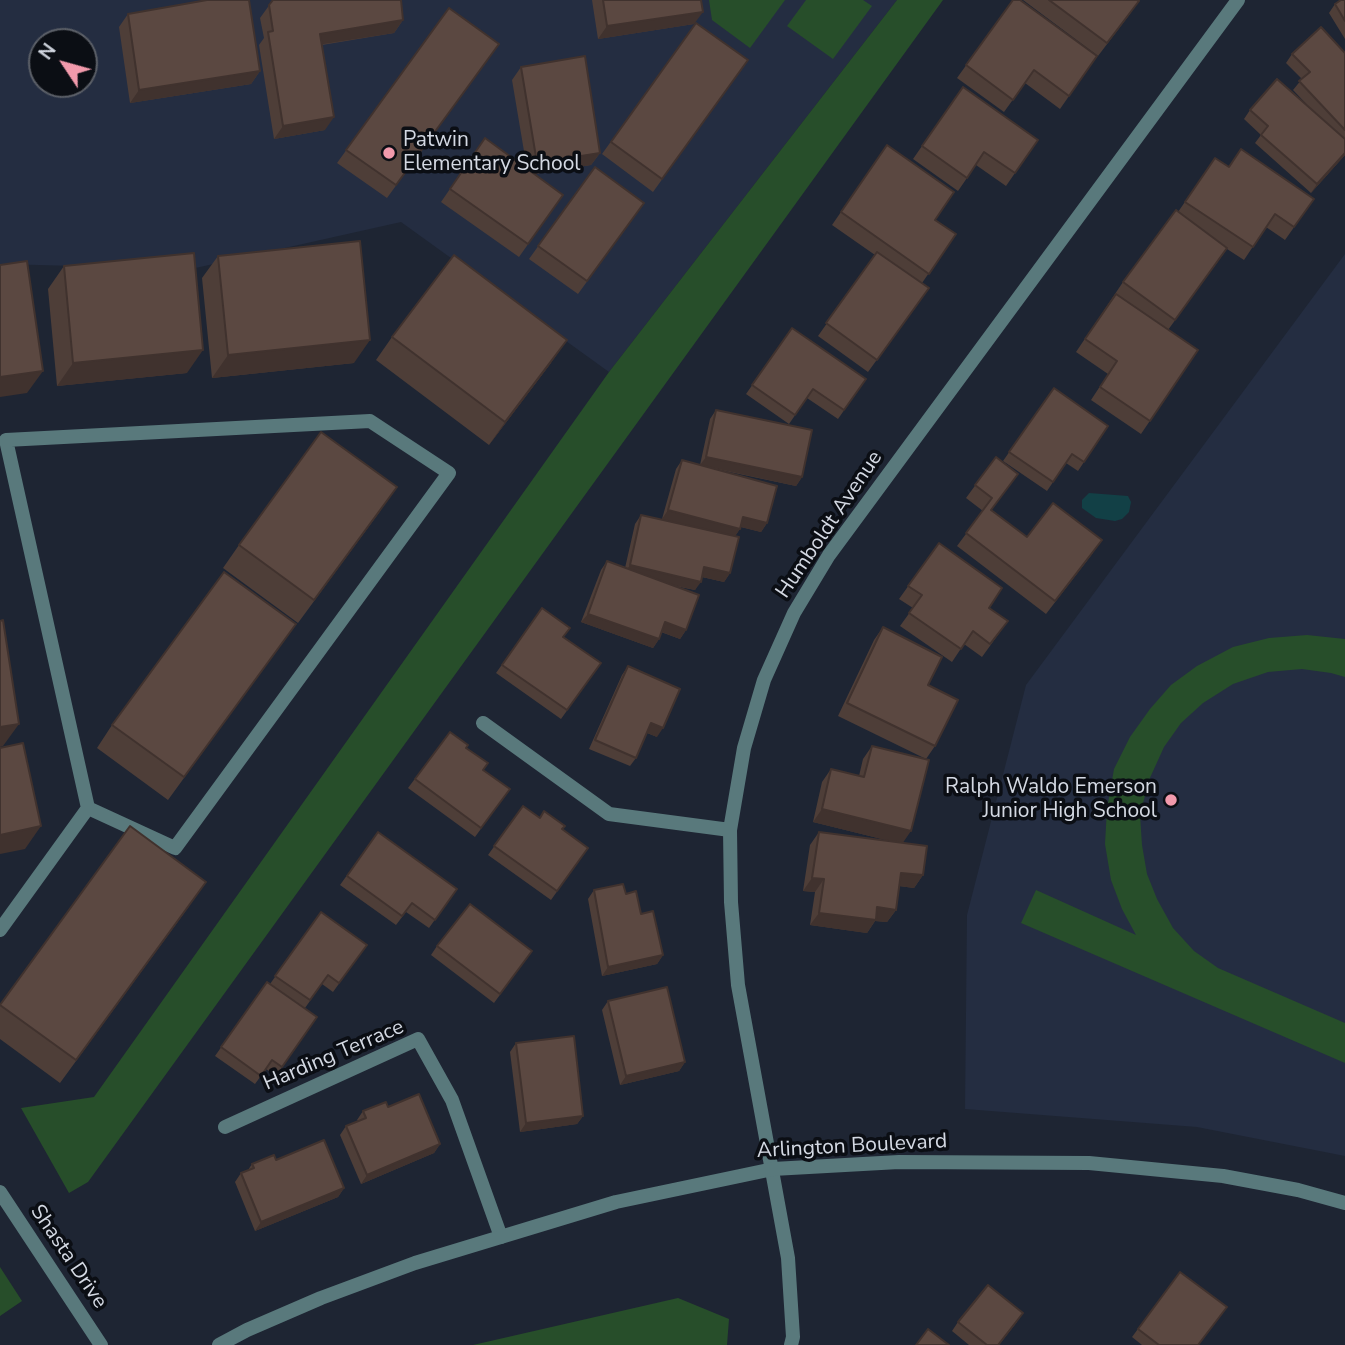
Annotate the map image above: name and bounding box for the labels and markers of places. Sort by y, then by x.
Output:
place label: Patwin Elementary School [403,128,581,178]
marker: Patwin Elementary School [381,145,397,161]
place label: Ralph Waldo Emerson Junior High School [945,775,1157,825]
marker: Ralph Waldo Emerson Junior High School [1163,792,1179,808]

